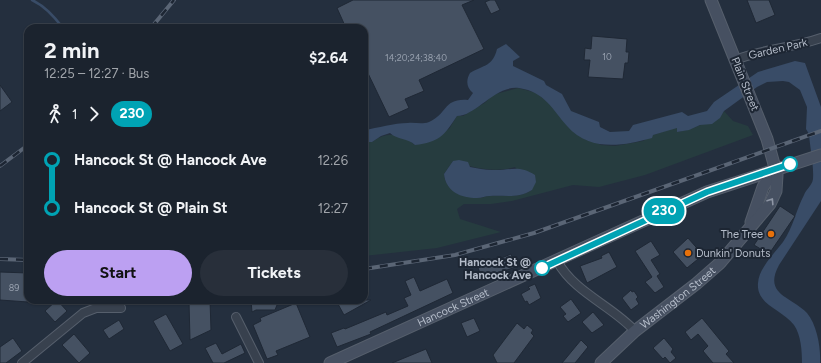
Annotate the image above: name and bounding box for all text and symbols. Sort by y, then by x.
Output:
street label: Garden Park [747,36,809,62]
text: 2 min [44,37,99,64]
text: $2.64 [309,49,348,67]
house number: 10 [602,51,612,62]
house number: 14;20;24;38;40 [385,52,447,63]
street label: Plain Street [728,55,762,113]
text: 12:25 – 12:27 · Bus [44,66,149,81]
icon: walk [44,103,66,125]
icon: forward [83,103,105,125]
text: 230 [119,105,144,122]
text: 1 [72,107,77,122]
text: Hancock St @ Hancock Ave [74,151,267,169]
text: 12:26 [317,153,348,168]
unlabelled marker [782,156,798,172]
line badge: 230 [641,198,687,224]
one-way arrow [766,198,774,205]
text: Hancock St @ Plain St [74,199,228,217]
text: 12:27 [318,201,348,216]
text: 230 [652,202,676,219]
place label: The Tree [721,228,763,241]
marker: The Tree [766,229,776,239]
place label: Dunkin' Donuts [696,247,770,260]
marker: Dunkin' Donuts [683,248,693,258]
button: Start [44,250,192,296]
button: Tickets [200,250,348,296]
place label: Hancock St @ Hancock Ave [459,256,531,282]
marker: Hancock St @ Hancock Ave [534,260,550,276]
street label: Washington Street [637,264,718,331]
house number: 89 [9,282,19,293]
street label: Hancock Street [415,285,491,329]

